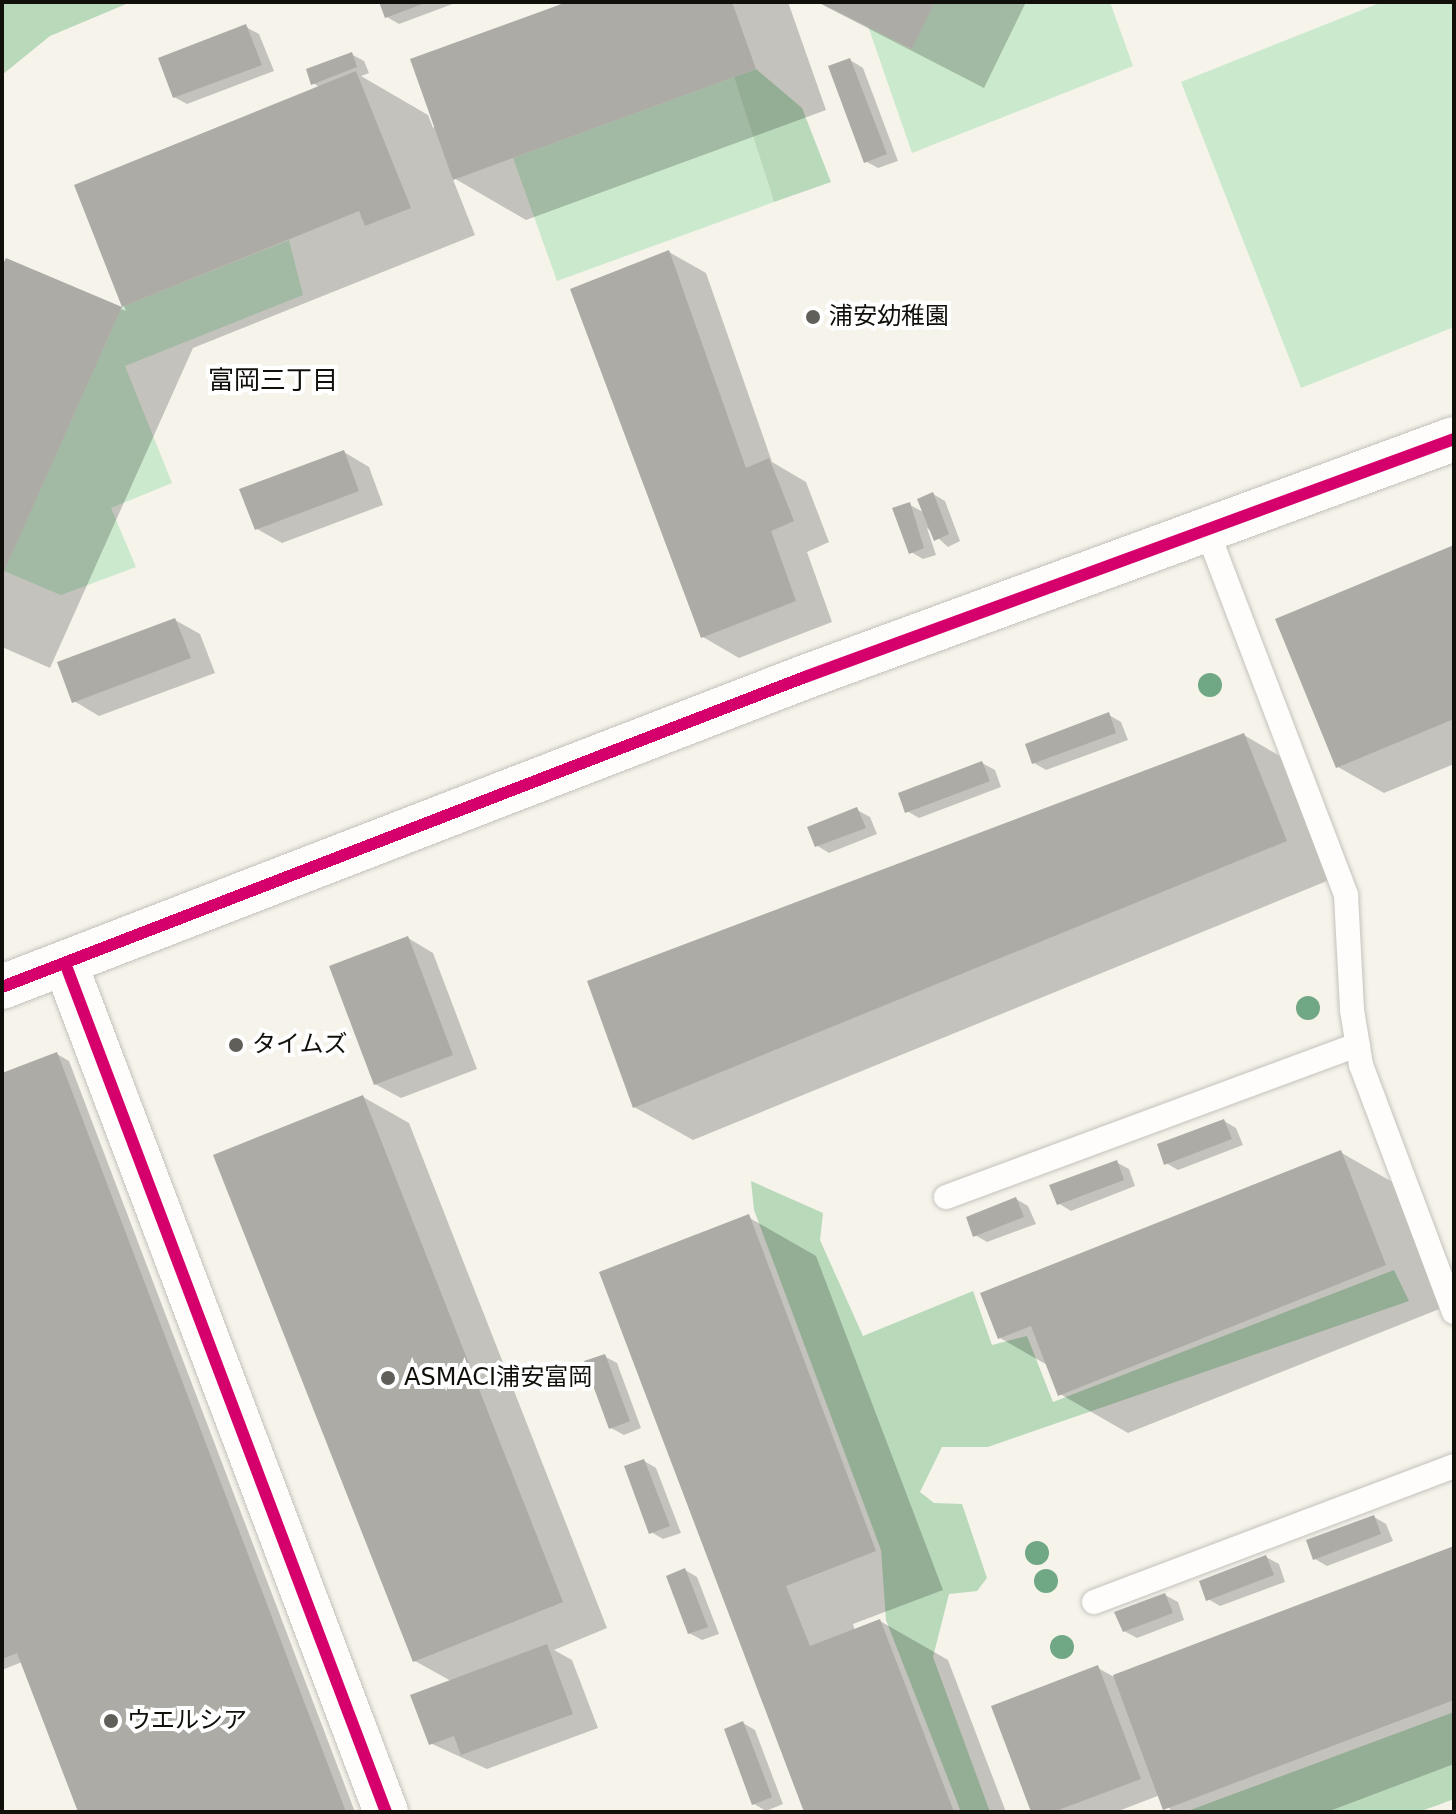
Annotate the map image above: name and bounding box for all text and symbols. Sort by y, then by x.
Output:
place label: 浦安幼稚園 [829,303,949,331]
marker: 浦安幼稚園 [804,308,822,326]
district label: 富岡三丁目 [208,365,338,397]
place label: タイムズ [252,1031,348,1059]
marker: タイムズ [227,1036,245,1054]
place label: ASMACI浦安富岡 [404,1364,592,1392]
marker: ASMACI浦安富岡 [379,1369,397,1387]
place label: ウエルシア [127,1707,247,1735]
marker: ウエルシア [102,1712,120,1730]

